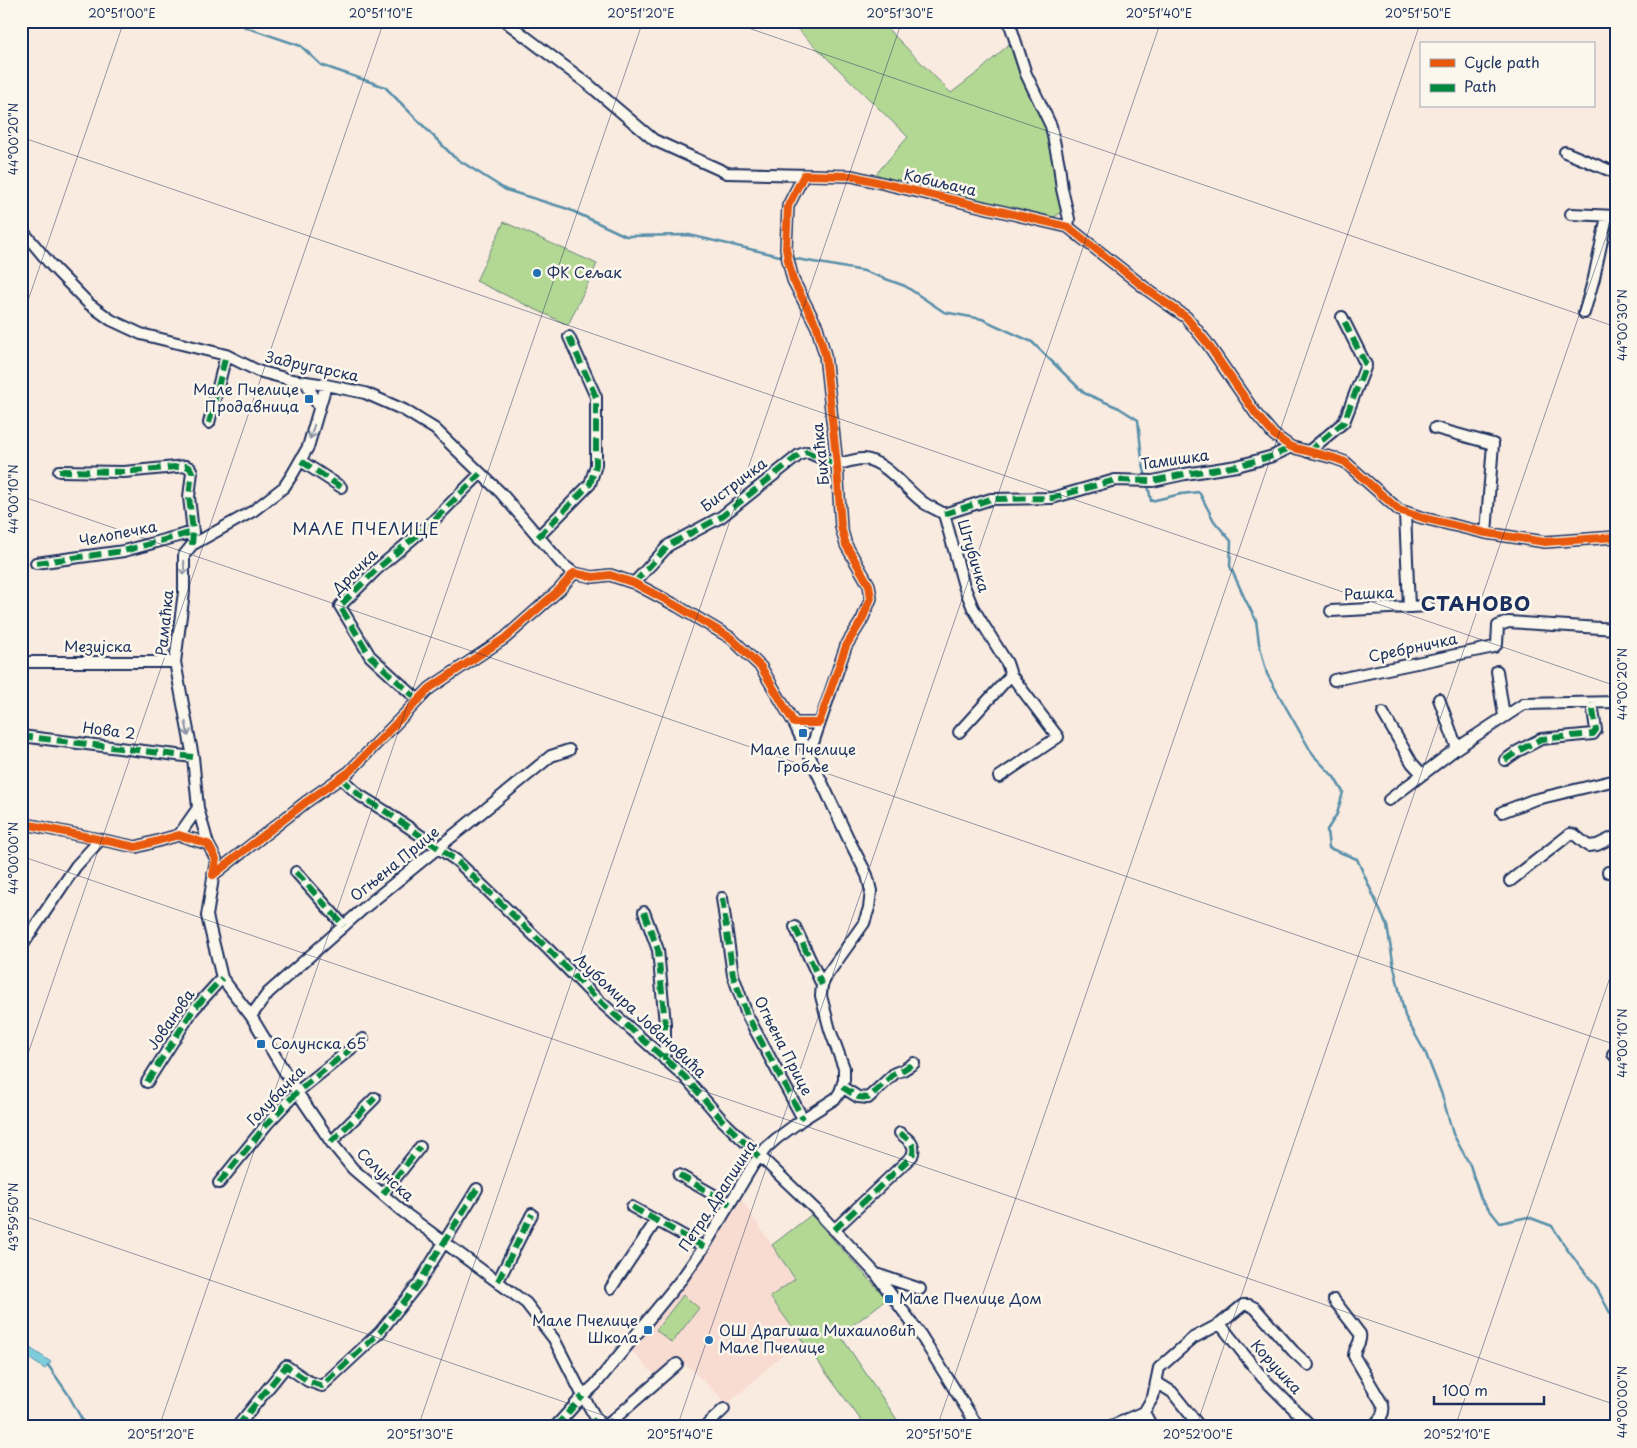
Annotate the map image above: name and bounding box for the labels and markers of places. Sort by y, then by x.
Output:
place label: ФК Сељак [547,260,622,283]
marker: ФК Сељак [531,267,543,279]
place label: Мале Пчелице Продавница [193,377,300,417]
marker: Мале Пчелице Продавница [303,393,315,405]
marker: Мале Пчелице Гробље [797,727,809,739]
place label: Мале Пчелице Гробље [750,737,856,777]
place label: Солунска 65 [271,1031,367,1054]
marker: Солунска 65 [255,1038,267,1050]
place label: Мале Пчелице Дом [899,1286,1042,1309]
marker: Мале Пчелице Дом [883,1293,895,1305]
place label: Мале Пчелице Школа [532,1308,639,1348]
place label: ОШ Драгиша Михаиловић Мале Пчелице [719,1318,916,1358]
marker: Мале Пчелице Школа [642,1324,654,1336]
marker: ОШ Драгиша Михаиловић Мале Пчелице [703,1334,715,1346]

